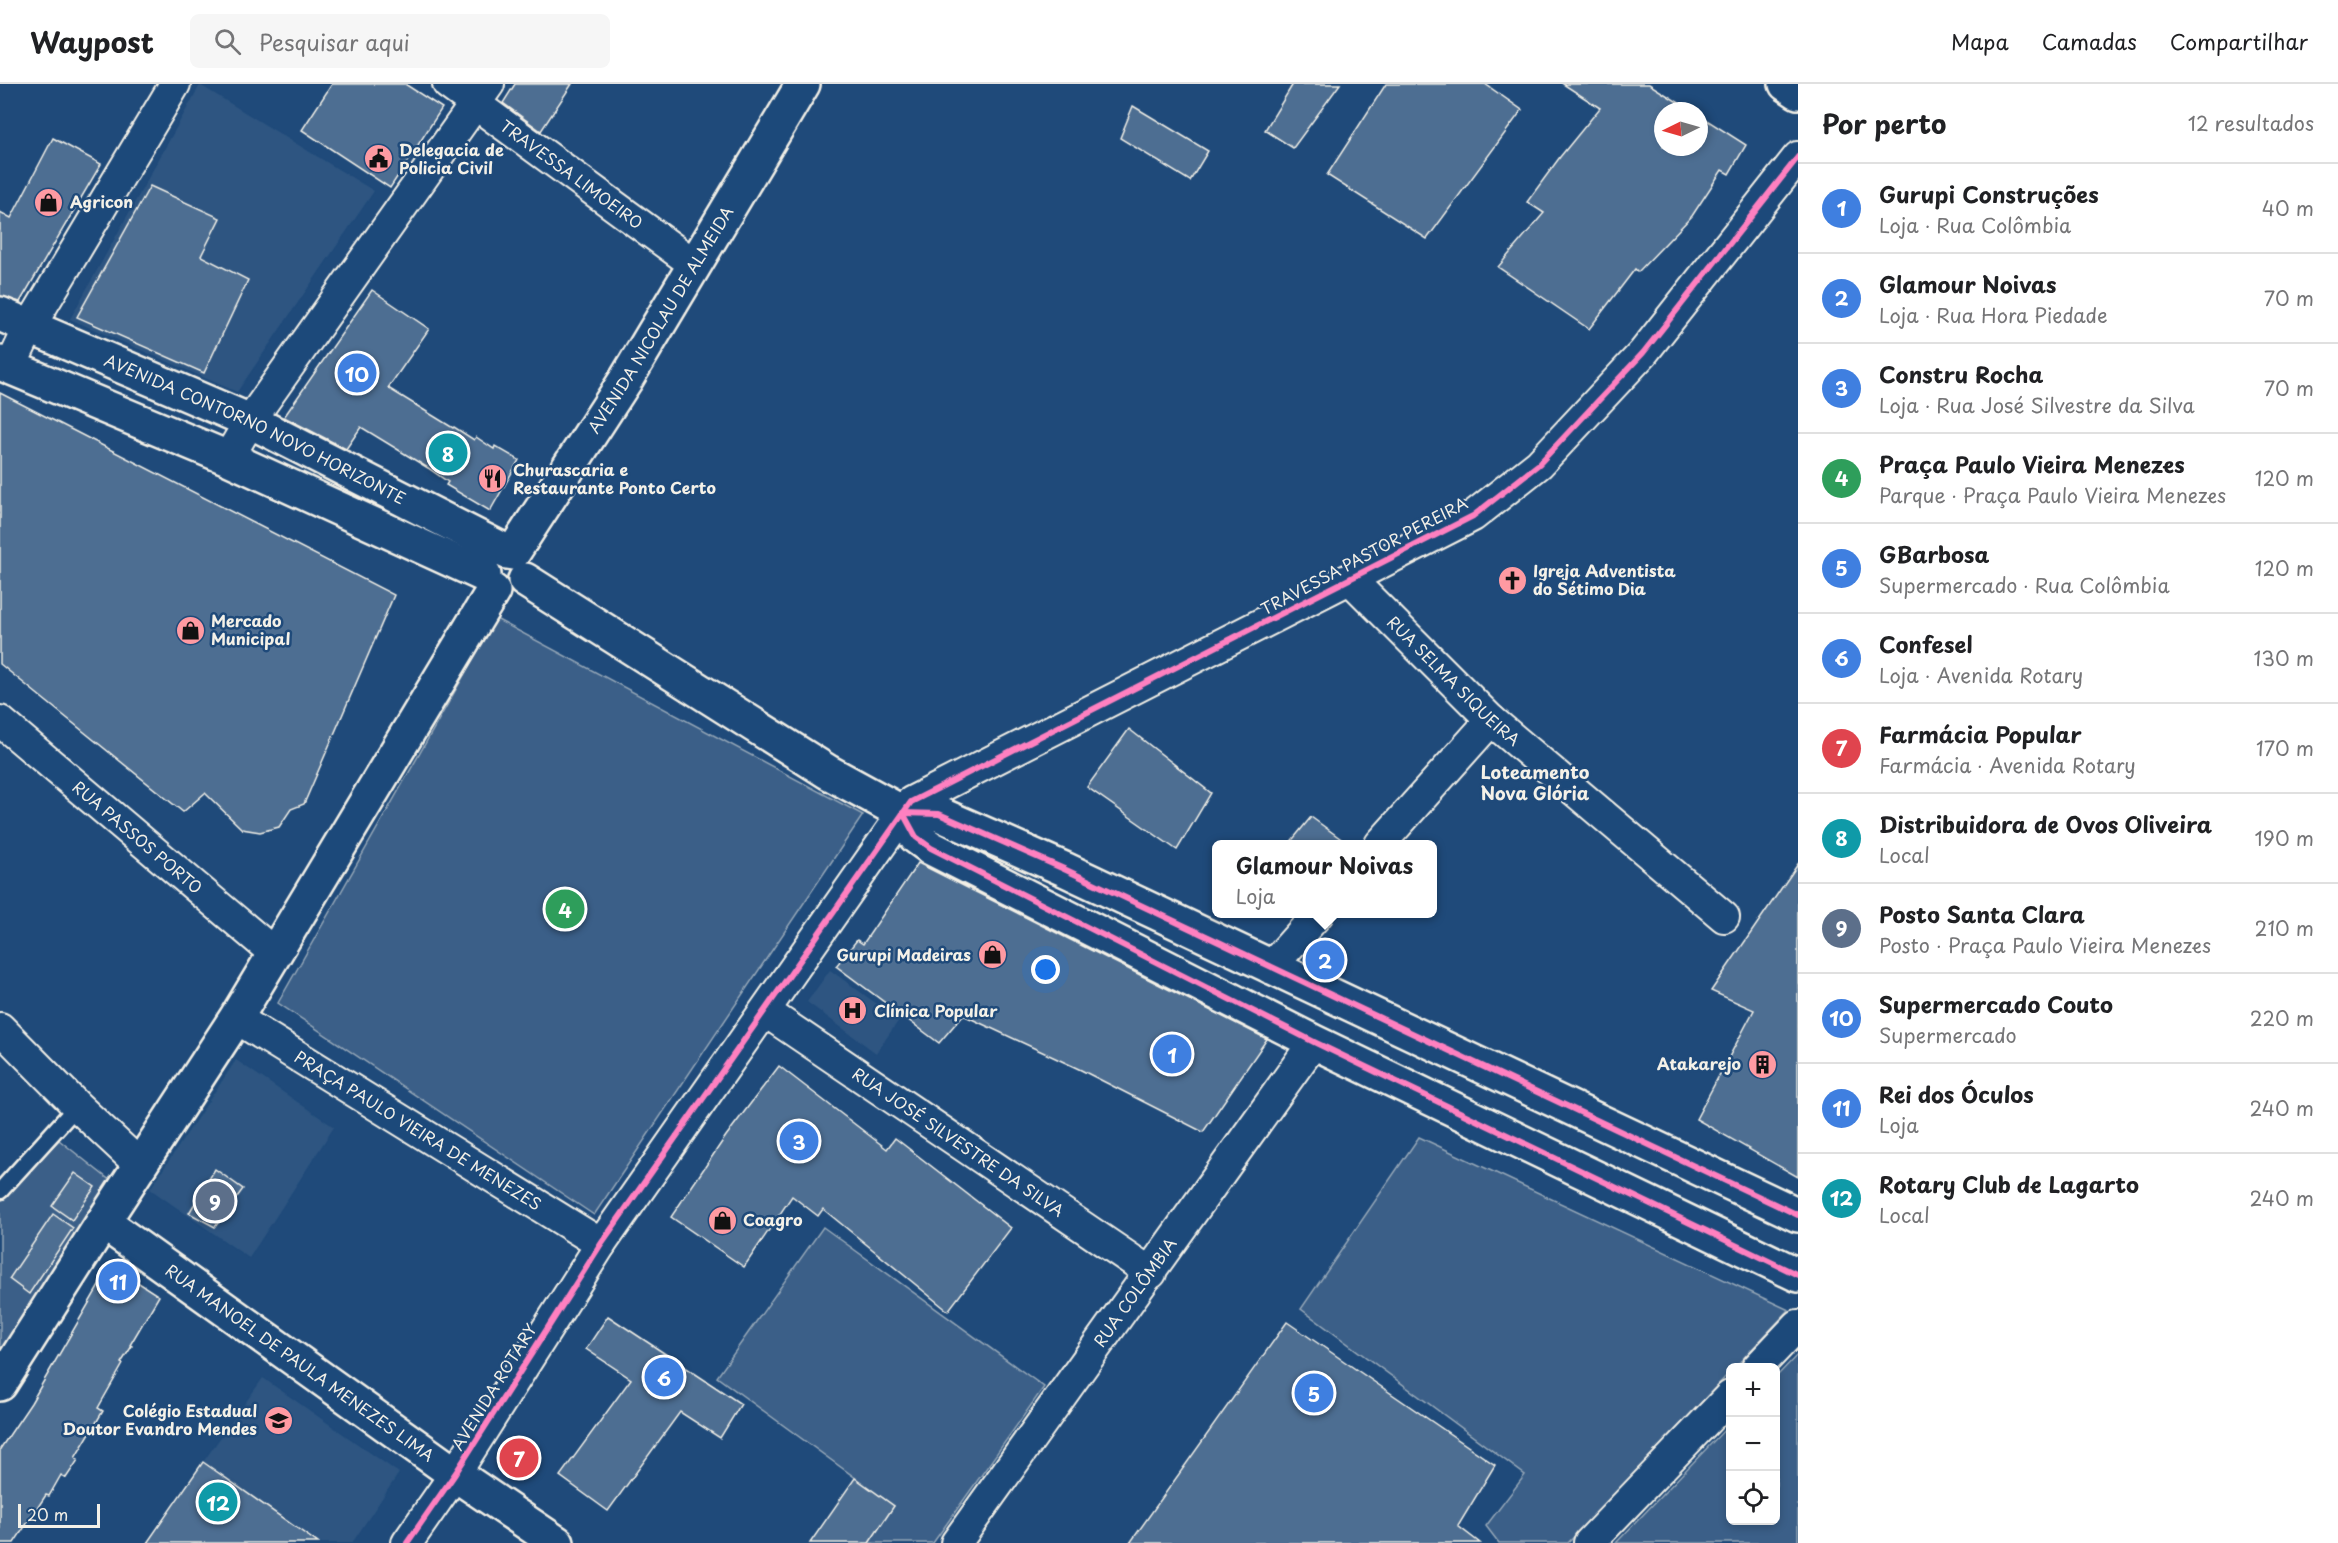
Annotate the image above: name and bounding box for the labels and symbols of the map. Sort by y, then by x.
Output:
north arrow [1654,102,1708,156]
street label: TRAVESSA LIMOEIRO [496,113,648,234]
place label: Delegacia de Policia Civil [399,137,504,179]
public building icon: Delegacia de Policia Civil [362,143,394,175]
shop icon: Agricon [33,186,65,218]
place label: Agricon [70,189,133,213]
street label: AVENIDA NICOLAU DE ALMEIDA [581,201,738,438]
street label: AVENIDA CONTORNO NOVO HORIZONTE [101,347,410,510]
pin: 10 [338,350,376,396]
pin: 8 [428,430,468,476]
place label: Churascaria e Restaurante Ponto Certo [513,457,716,499]
restaurant icon: Churascaria e Restaurante Ponto Certo [476,463,508,495]
street label: TRAVESSA PASTOR PEREIRA [1256,490,1471,620]
place label: Igreja Adventista do Sétimo Dia [1533,558,1676,600]
church icon: Igreja Adventista do Sétimo Dia [1496,564,1528,596]
place label: Mercado Municipal [211,608,290,650]
street label: RUA SELMA SIQUEIRA [1382,610,1526,751]
shop icon: Mercado Municipal [174,614,206,646]
district label: Loteamento Nova Glória [1481,758,1590,806]
street label: RUA PASSOS PORTO [68,775,208,899]
pin: 4 [546,886,584,932]
pin: 2 [1306,938,1344,982]
shop icon: Gurupi Madeiras [976,939,1008,971]
place label: Gurupi Madeiras [836,942,971,966]
your location [1031,955,1060,984]
hospital icon: Clínica Popular [837,995,869,1027]
place label: Clínica Popular [874,998,998,1022]
pin: 1 [1152,1032,1192,1076]
street label: PRAÇA PAULO VIEIRA DE MENEZES [290,1044,547,1215]
building icon: Atakarejo [1746,1048,1778,1080]
place label: Atakarejo [1657,1051,1741,1075]
street label: RUA JOSÉ SILVESTRE DA SILVA [848,1061,1069,1222]
pin: 3 [780,1118,818,1164]
pin: 9 [196,1178,234,1224]
shop icon: Coagro [706,1204,738,1236]
place label: Coagro [743,1207,803,1231]
street label: RUA COLÔMBIA [1087,1232,1182,1351]
pin: 11 [98,1258,138,1304]
street label: RUA MANOEL DE PAULA MENEZES LIMA [161,1258,440,1467]
street label: AVENIDA ROTARY [445,1319,542,1454]
pin: 6 [644,1354,684,1400]
pin: 5 [1294,1370,1334,1416]
place label: Colégio Estadual Doutor Evandro Mendes [62,1398,257,1440]
school or university icon: Colégio Estadual Doutor Evandro Mendes [262,1404,294,1436]
pin: 7 [500,1436,538,1480]
pin: 12 [198,1480,238,1524]
scale bar [18,1501,100,1528]

